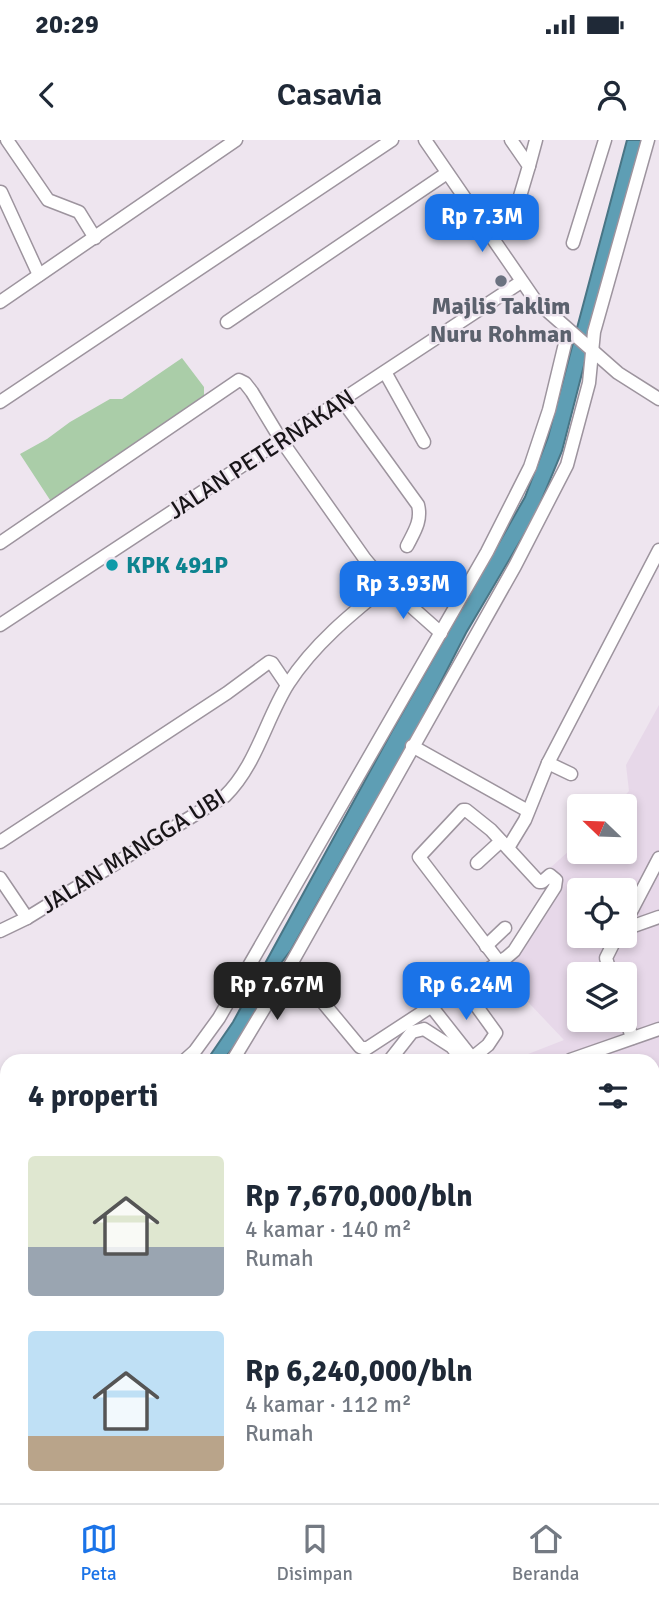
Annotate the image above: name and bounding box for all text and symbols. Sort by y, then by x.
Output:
text: 20:29 [35,9,99,41]
text: Casavia [277,75,382,114]
icon: back [28,76,66,114]
icon: person [593,76,631,114]
pin: Rp 7.3M [417,194,547,254]
text: Rp 7.3M [441,202,523,231]
marker: Majlis Taklim Nuru Rohman [493,273,509,289]
place label: Majlis Taklim Nuru Rohman [430,291,572,349]
street label: JALAN PETERNAKAN [162,382,360,526]
place label: KPK 491P [126,550,228,580]
marker: KPK 491P [104,557,120,573]
pin: Rp 3.93M [331,561,475,621]
text: Rp 3.93M [356,569,450,598]
street label: JALAN MANGGA UBI [35,782,231,920]
north arrow [567,794,637,864]
map controls [567,794,637,1032]
button: locate [567,878,637,948]
pin: Rp 7.67M [205,962,349,1022]
pin: Rp 6.24M [394,962,538,1022]
button: layers [567,962,637,1032]
text: Rp 7.67M [230,970,324,999]
text: Rp 6.24M [419,970,513,999]
icon: filters [594,1077,632,1115]
text: 4 properti [28,1078,158,1115]
text: Rp 7,670,000/bln [245,1178,473,1215]
icon: home [84,1184,168,1268]
text: 4 kamar · 140 m² [245,1215,412,1244]
text: Rumah [245,1244,313,1273]
text: Rp 6,240,000/bln [245,1353,473,1390]
icon: home [84,1359,168,1443]
text: 4 kamar · 112 m² [245,1390,412,1419]
text: Rumah [245,1419,313,1448]
tab: Peta [80,1520,118,1586]
tab: Disimpan [277,1520,353,1586]
tab: Beranda [512,1520,579,1586]

